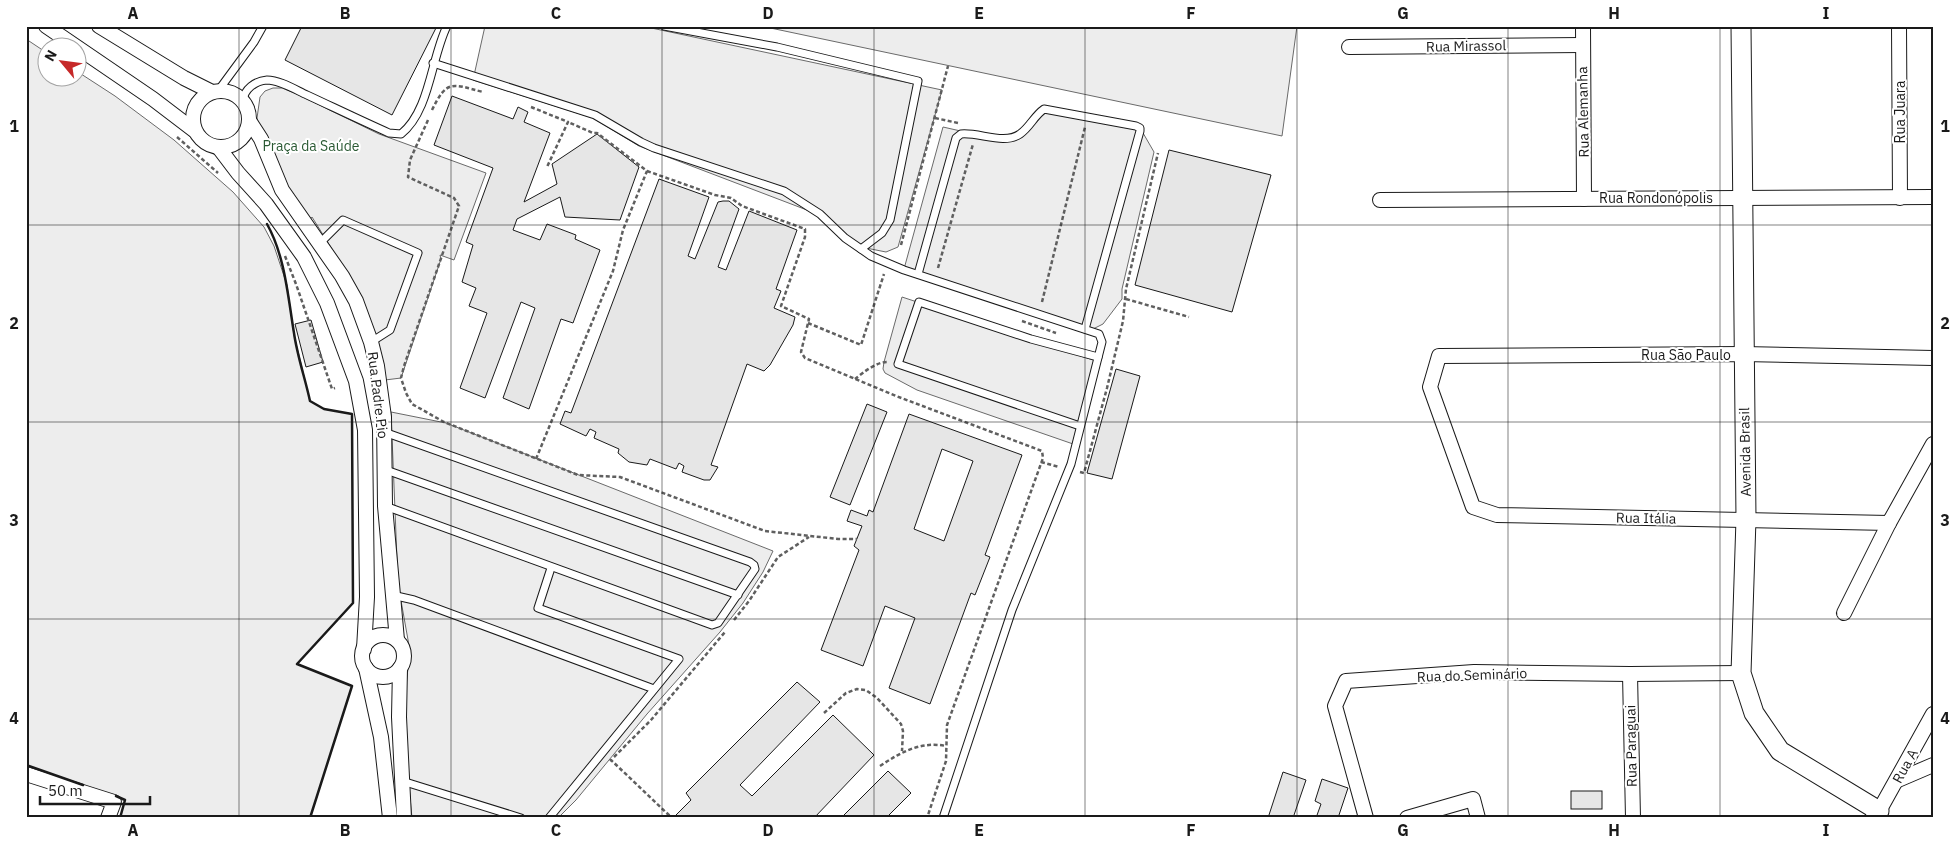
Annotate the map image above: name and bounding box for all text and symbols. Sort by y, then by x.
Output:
text: A [128,3,139,23]
text: B [340,3,351,23]
text: C [551,3,561,23]
text: D [762,3,774,23]
text: E [974,3,984,23]
text: F [1186,3,1196,23]
text: G [1397,3,1409,23]
text: H [1608,3,1620,23]
text: I [1823,3,1830,23]
street label: Rua Mirassol [1426,36,1506,56]
north arrow [38,38,88,88]
text: N [40,47,61,64]
street label: Rua Alemanha [1573,66,1593,158]
street label: Rua Juara [1891,80,1909,143]
text: 1 [9,116,19,136]
text: 1 [1940,116,1950,136]
park label: Praça da Saúde [263,137,360,155]
street label: Rua Rondonópolis [1599,189,1713,207]
text: 2 [9,313,19,333]
text: 2 [1940,313,1950,333]
street label: Rua São Paulo [1641,346,1731,364]
street label: Rua Padre Pio [364,350,392,440]
street label: Avenida Brasil [1735,407,1755,497]
street label: Rua Itália [1616,508,1677,528]
text: 3 [9,510,19,530]
text: 3 [1940,510,1950,530]
street label: Rua do Seminário [1417,664,1528,686]
street label: Rua Paraguai [1621,705,1641,787]
text: 4 [9,708,19,728]
text: 4 [1940,708,1950,728]
street label: Rua A [1888,746,1922,786]
scale bar [40,774,150,806]
text: 50 m [48,781,83,800]
text: A [128,820,139,840]
text: B [340,820,351,840]
text: C [551,820,561,840]
text: D [762,820,774,840]
text: E [974,820,984,840]
text: F [1186,820,1196,840]
text: G [1397,820,1409,840]
text: H [1608,820,1620,840]
text: I [1823,820,1830,840]

